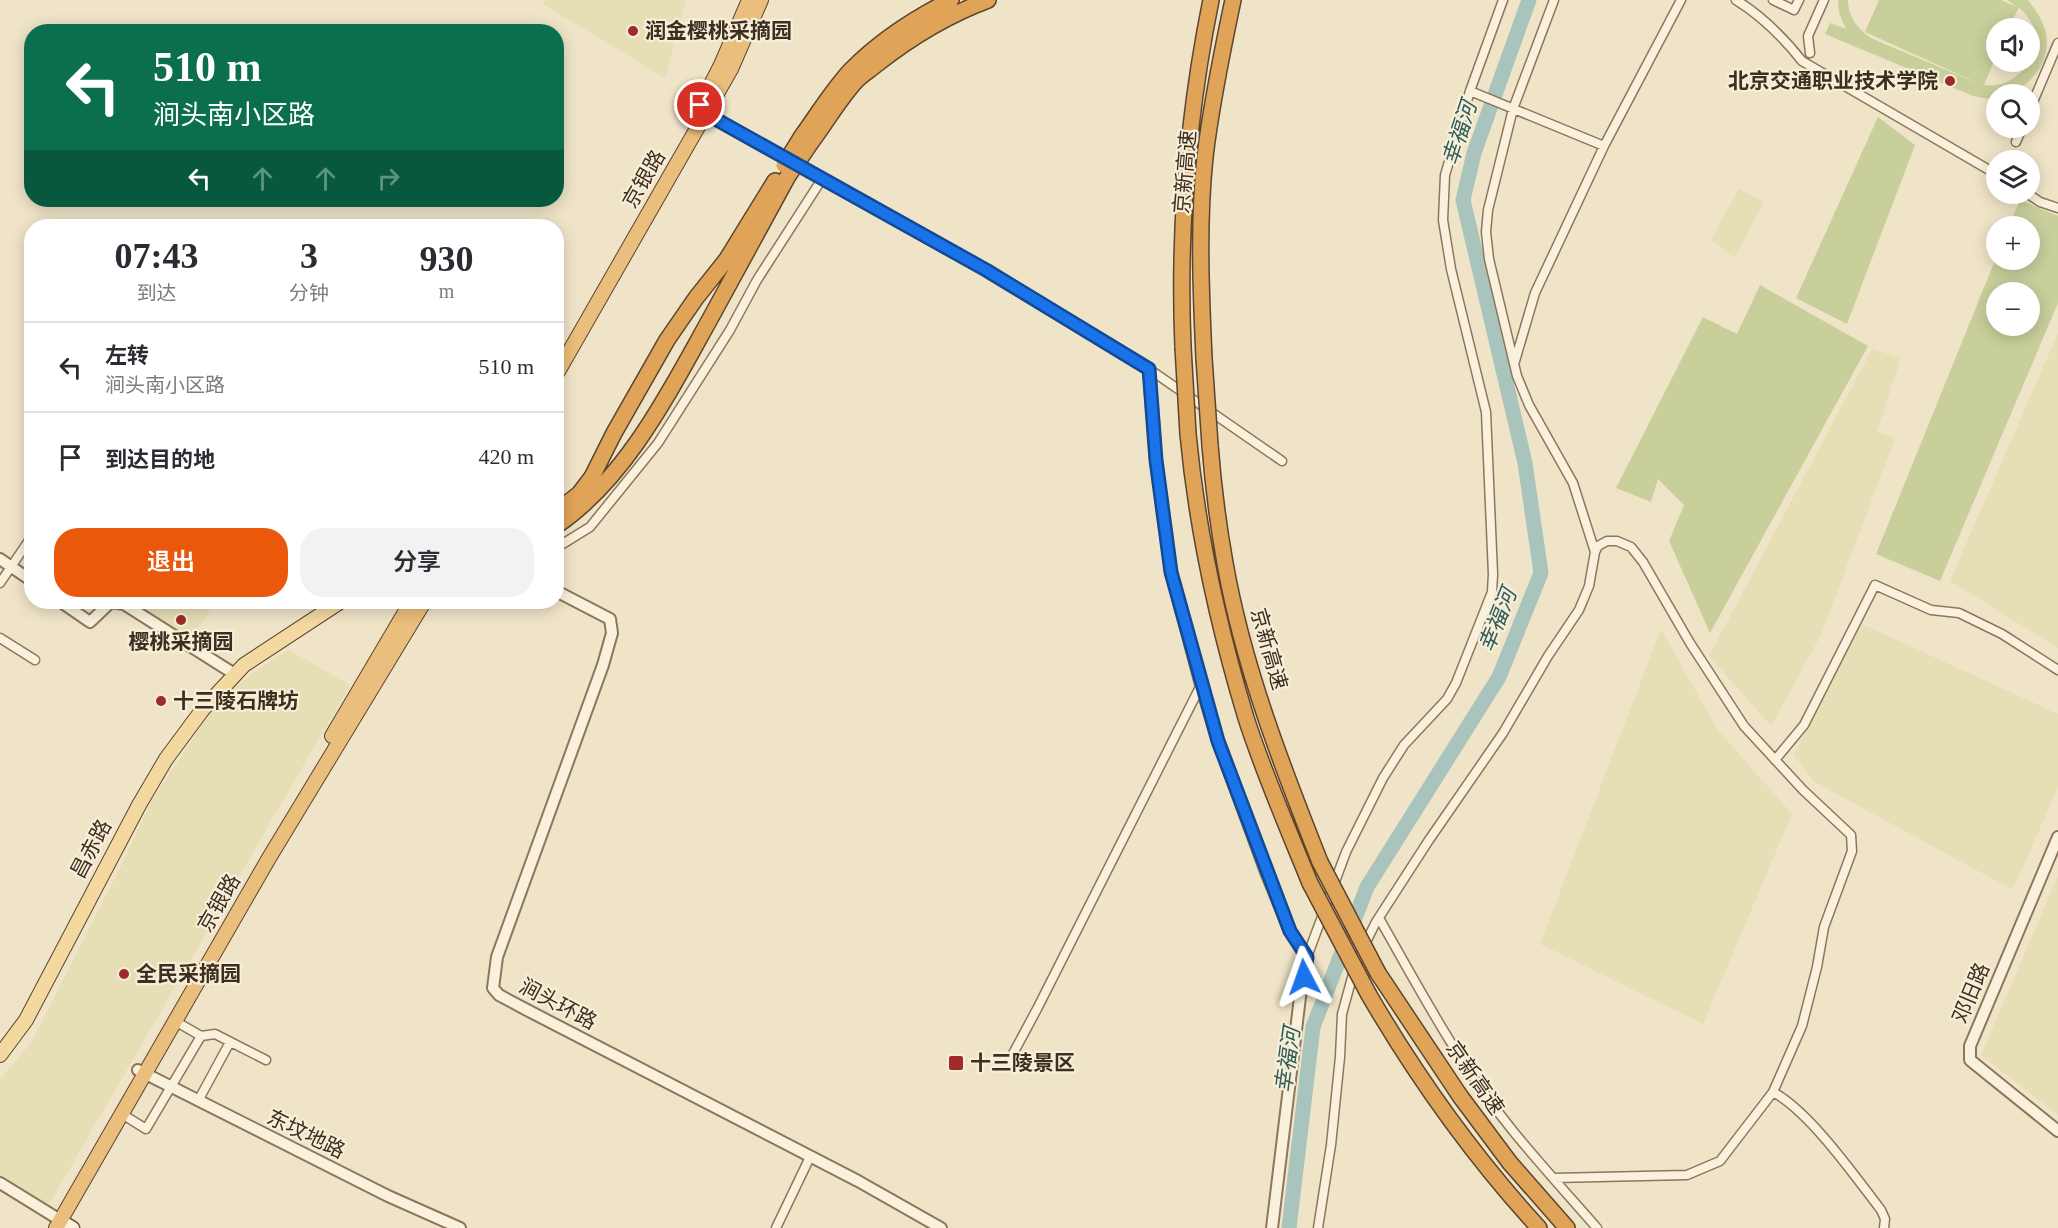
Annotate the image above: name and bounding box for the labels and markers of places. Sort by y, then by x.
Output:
place label: 润金樱桃采摘园 [645,19,792,43]
marker: 润金樱桃采摘园 [626,24,640,38]
place label: 北京交通职业技术学院 [1728,69,1938,93]
marker: 北京交通职业技术学院 [1943,74,1957,88]
pin [674,79,725,130]
marker: 樱桃采摘园 [174,613,188,627]
place label: 樱桃采摘园 [129,630,234,654]
place label: 十三陵石牌坊 [173,689,299,713]
marker: 十三陵石牌坊 [154,694,168,708]
place label: 全民采摘园 [136,962,241,986]
marker: 全民采摘园 [117,967,131,981]
place label: 十三陵景区 [970,1051,1075,1075]
marker: 十三陵景区 [947,1054,965,1072]

